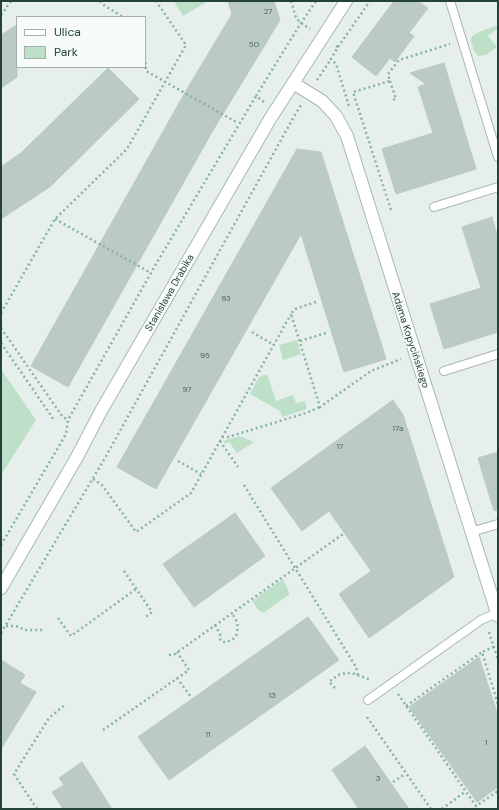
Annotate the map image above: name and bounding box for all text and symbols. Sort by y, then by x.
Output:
house number: 27 [264,7,272,17]
legend [16,16,146,68]
text: Ulica [54,24,81,40]
house number: 50 [249,40,259,50]
text: Park [54,44,78,60]
street label: Stanisława Drabika [143,252,197,334]
street label: Adama Kopycińskiego [389,290,431,390]
house number: 93 [221,294,231,304]
house number: 95 [200,351,210,361]
house number: 97 [182,385,192,395]
house number: 17a [393,424,403,434]
house number: 17 [337,442,343,452]
house number: 13 [268,691,276,701]
house number: 11 [206,730,210,740]
house number: 1 [485,738,487,748]
house number: 3 [376,774,380,784]

